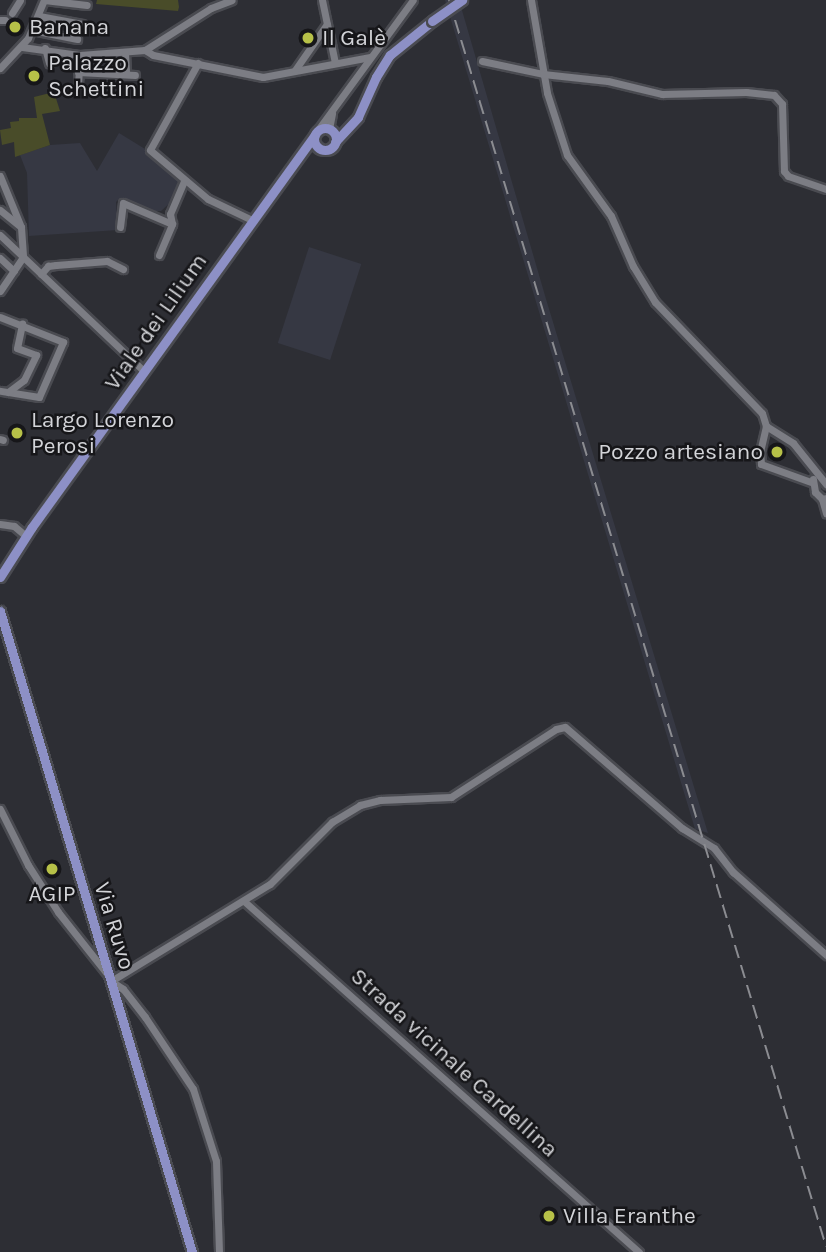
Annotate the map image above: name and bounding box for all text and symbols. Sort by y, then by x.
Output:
place label: Banana [29,13,109,41]
marker: Banana [7,19,23,35]
place label: Il Galè [322,24,386,52]
marker: Il Galè [300,30,316,46]
place label: Palazzo Schettini [48,49,144,103]
marker: Palazzo Schettini [26,68,42,84]
street label: Viale dei Lilium [99,248,213,396]
place label: Largo Lorenzo Perosi [31,406,174,460]
marker: Largo Lorenzo Perosi [9,425,25,441]
place label: Pozzo artesiano [598,438,763,466]
marker: Pozzo artesiano [769,444,785,460]
marker: AGIP [44,861,60,877]
street label: Via Ruvo [88,879,140,973]
place label: AGIP [28,880,76,908]
street label: Strada vicinale Cardellina [345,963,563,1163]
place label: Villa Eranthe [563,1202,696,1230]
marker: Villa Eranthe [541,1208,557,1224]

